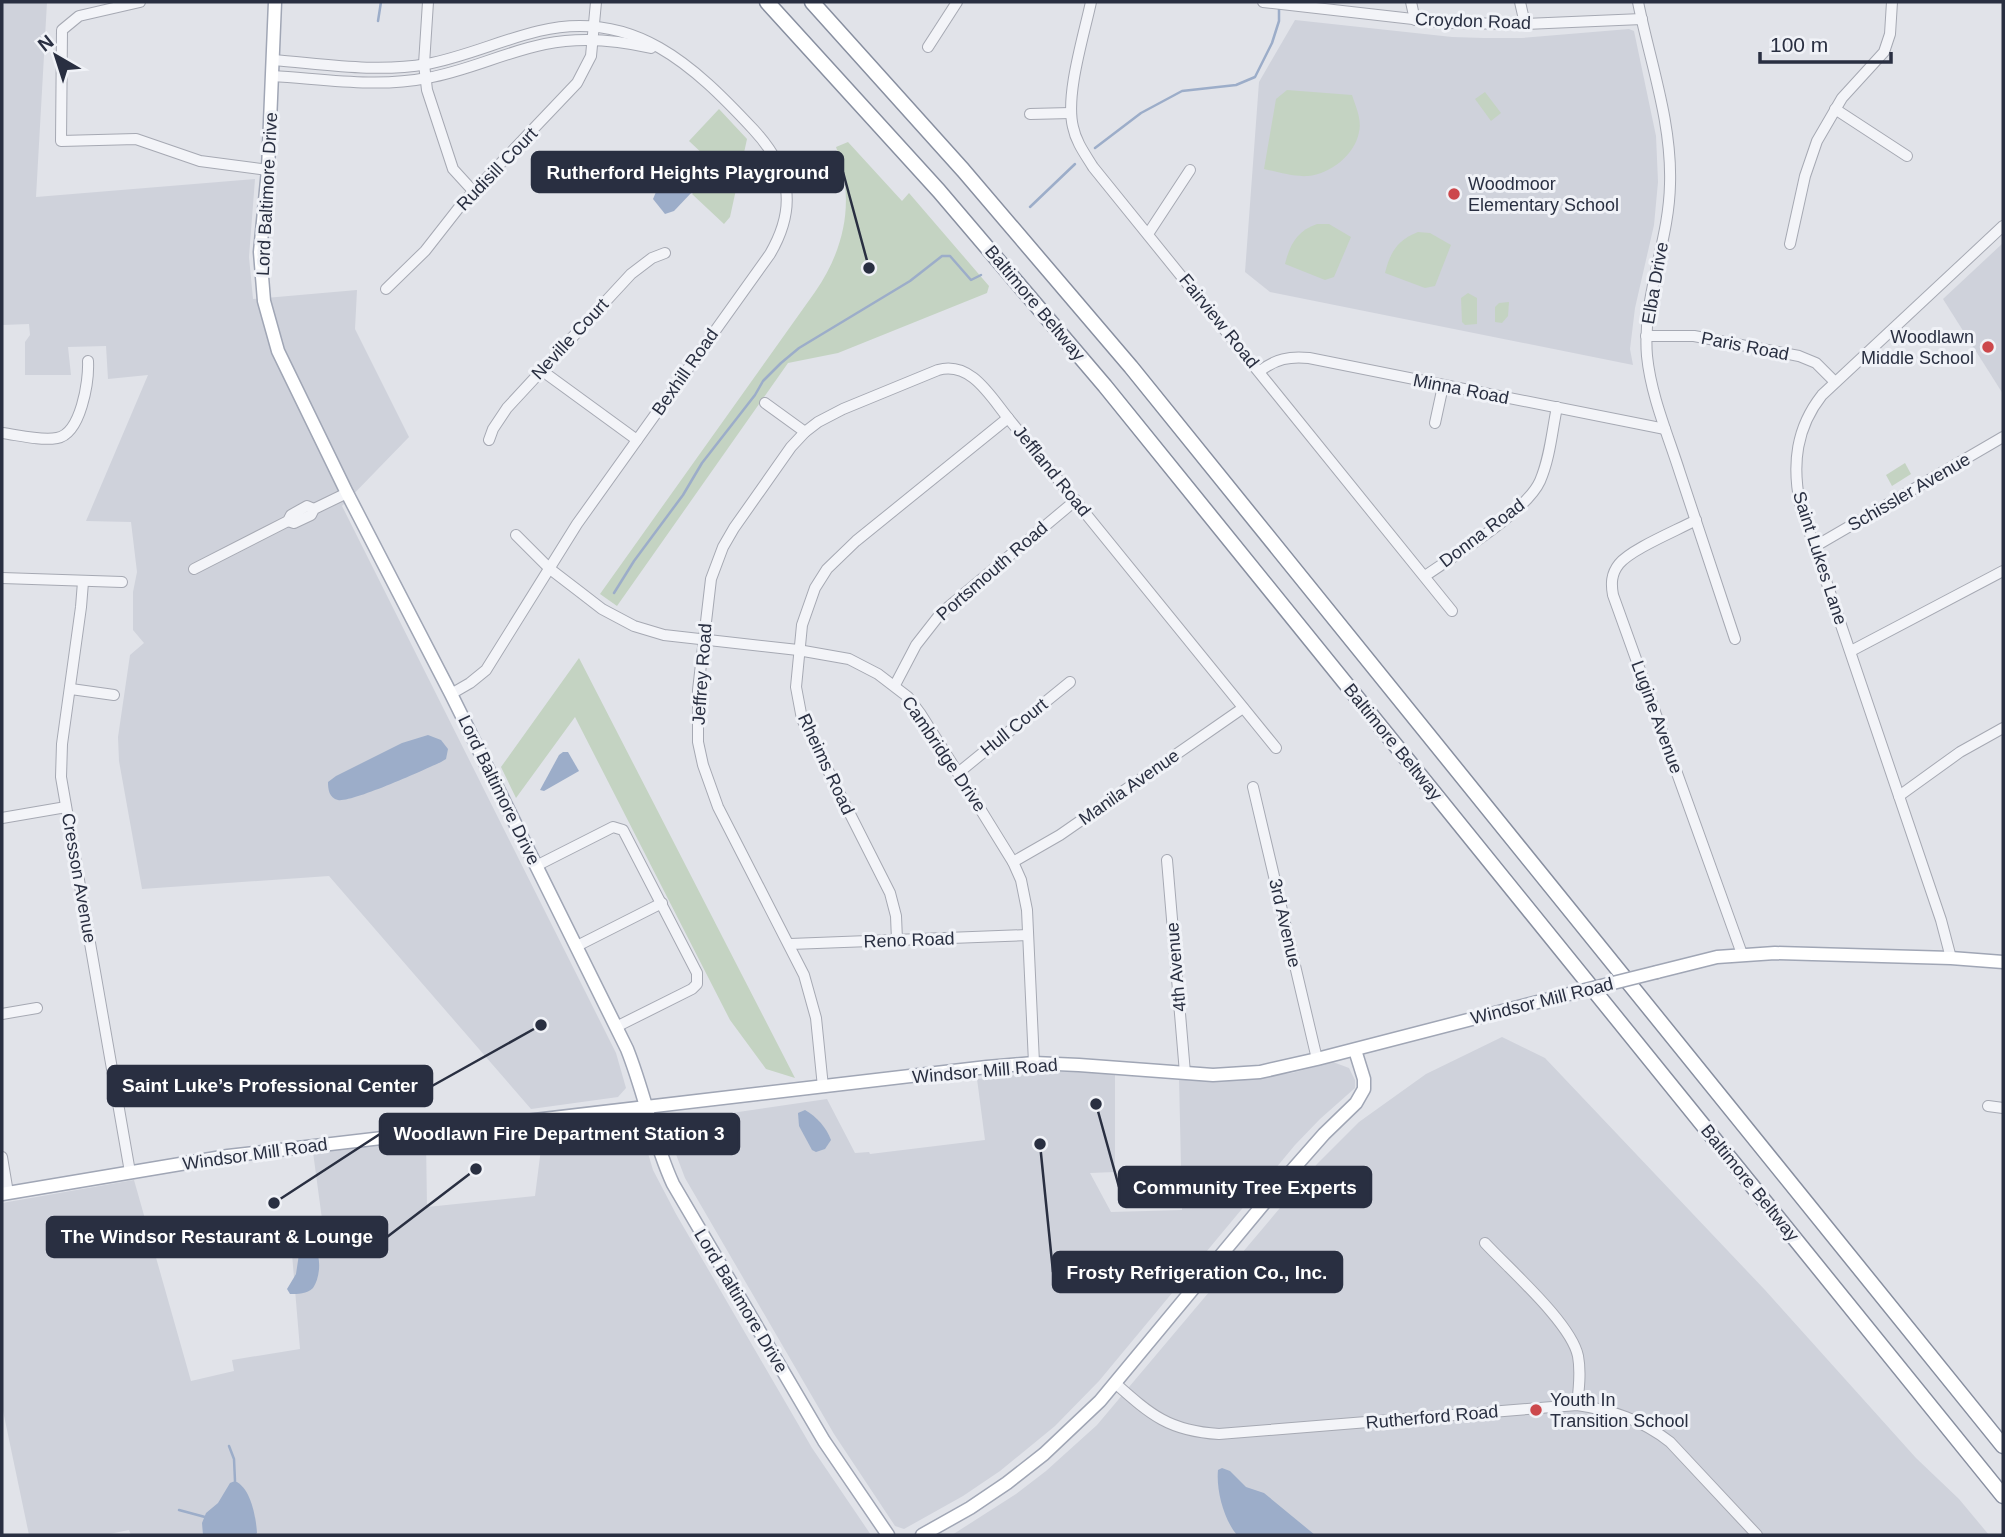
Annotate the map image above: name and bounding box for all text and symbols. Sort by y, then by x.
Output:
street label: Croydon Road [1415,9,1531,33]
north arrow [21,21,91,91]
scale bar [1760,21,1891,65]
text: N [34,31,58,56]
text: 100 m [1770,33,1828,56]
street label: Lord Baltimore Drive [253,112,281,276]
street label: Rudisill Court [453,124,541,214]
callout: Rutherford Heights Playground [532,152,843,192]
text: Rutherford Heights Playground [547,162,829,183]
place label: Woodmoor Elementary School [1468,174,1619,215]
marker: Woodmoor Elementary School [1446,186,1462,202]
street label: Elba Drive [1638,240,1672,326]
street label: Baltimore Beltway [981,241,1089,365]
street label: Fairview Road [1175,270,1263,372]
street label: Neville Court [528,294,612,384]
street label: Bexhill Road [648,325,722,419]
place label: Woodlawn Middle School [1861,327,1974,368]
street label: Paris Road [1699,328,1791,364]
marker: Woodlawn Middle School [1980,339,1996,355]
street label: Minna Road [1411,370,1511,408]
street label: Jeffland Road [1009,422,1095,520]
street label: Schissler Avenue [1844,449,1974,535]
street label: Saint Lukes Lane [1789,489,1851,627]
street label: Donna Road [1436,495,1528,571]
street label: Portsmouth Road [933,518,1051,624]
street label: Jeffrey Road [688,623,716,725]
street label: Lugine Avenue [1627,658,1687,776]
street label: Baltimore Beltway [1340,680,1446,804]
street label: Cambridge Drive [898,692,990,816]
street label: Hull Court [977,694,1051,760]
street label: Rheims Road [794,710,858,818]
street label: Lord Baltimore Drive [454,712,544,868]
street label: Manila Avenue [1075,745,1183,829]
street label: Cresson Avenue [58,811,100,945]
street label: 3rd Avenue [1265,877,1305,969]
street label: 4th Avenue [1162,921,1190,1013]
street label: Reno Road [863,928,955,952]
street label: Windsor Mill Road [1469,974,1615,1028]
street label: Windsor Mill Road [911,1055,1059,1087]
callout: Saint Luke’s Professional Center [108,1066,432,1106]
text: Saint Luke’s Professional Center [122,1075,419,1096]
callout: Woodlawn Fire Department Station 3 [380,1114,739,1154]
street label: Baltimore Beltway [1697,1121,1803,1245]
text: Woodlawn Fire Department Station 3 [393,1123,725,1144]
street label: Windsor Mill Road [181,1134,329,1174]
callout: Community Tree Experts [1119,1167,1371,1207]
text: Community Tree Experts [1133,1177,1357,1198]
callout: The Windsor Restaurant & Lounge [47,1217,387,1257]
text: The Windsor Restaurant & Lounge [61,1226,373,1247]
street label: Lord Baltimore Drive [690,1226,792,1376]
callout: Frosty Refrigeration Co., Inc. [1053,1252,1342,1292]
text: Frosty Refrigeration Co., Inc. [1067,1262,1327,1283]
place label: Youth In Transition School [1550,1390,1688,1431]
street label: Rutherford Road [1365,1401,1499,1433]
marker: Youth In Transition School [1528,1402,1544,1418]

